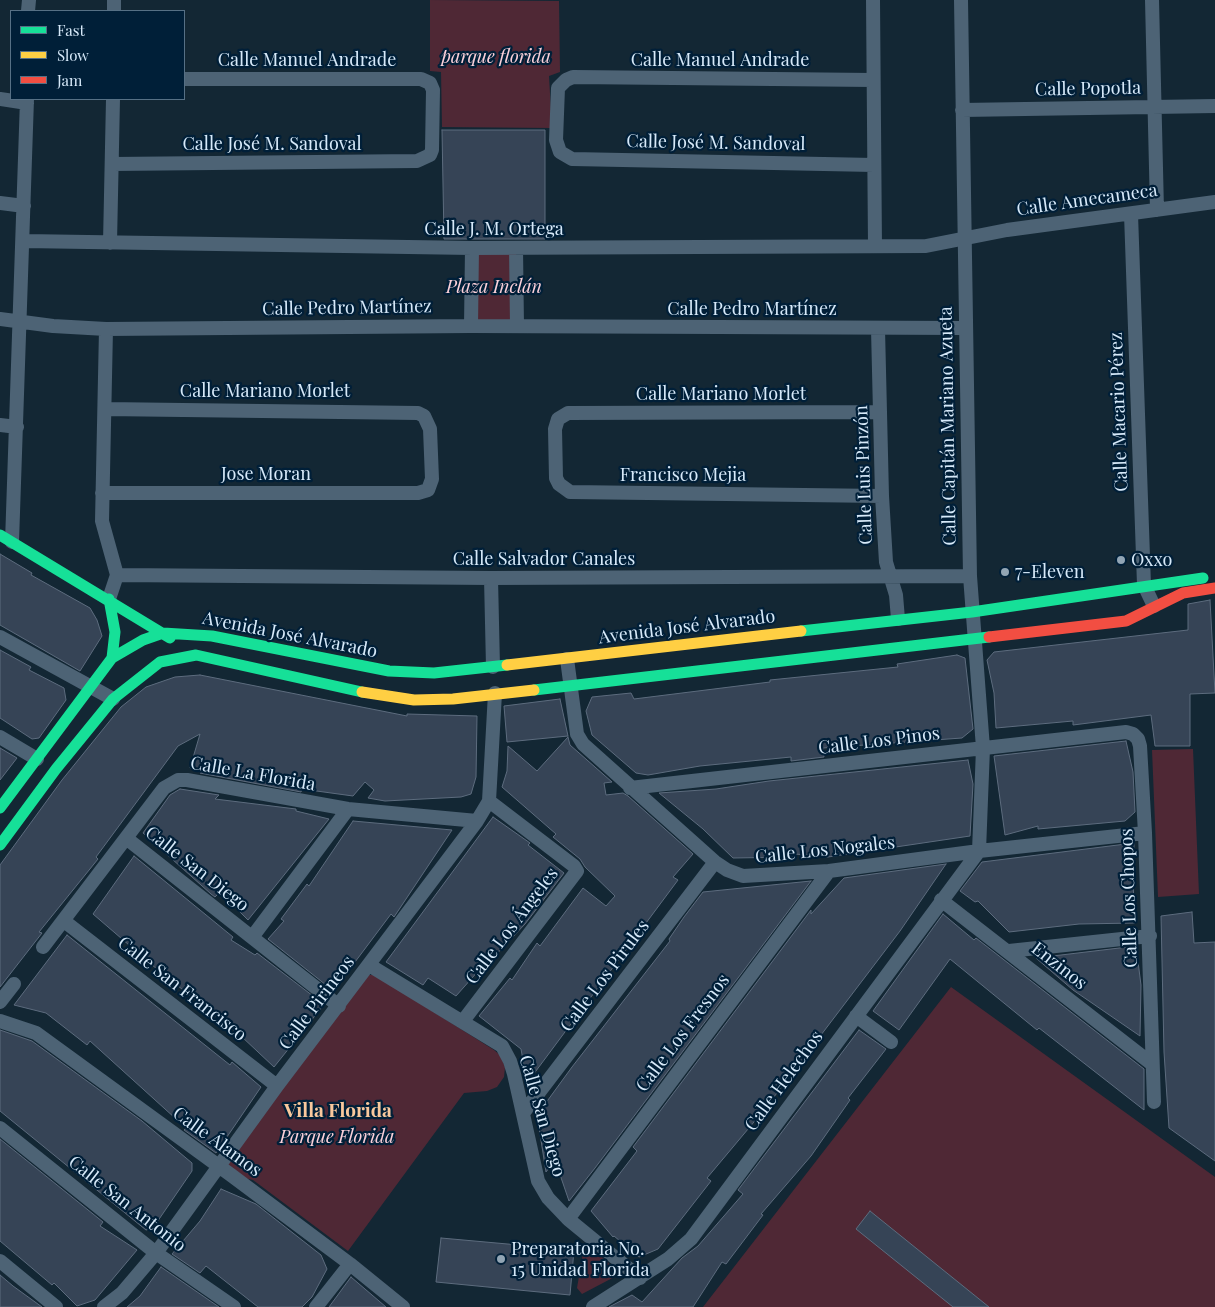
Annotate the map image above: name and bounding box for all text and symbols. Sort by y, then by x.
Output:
legend [10,10,185,100]
text: Fast [57,20,85,40]
text: Slow [57,45,89,65]
park label: parque florida [441,46,551,68]
street label: Calle Manuel Andrade [218,49,396,71]
street label: Calle Manuel Andrade [631,49,809,71]
text: Jam [57,70,82,90]
street label: Calle Popotla [1035,77,1141,101]
street label: Calle José M. Sandoval [626,131,806,155]
street label: Calle José M. Sandoval [182,133,362,155]
street label: Calle Amecameca [1015,179,1159,221]
street label: Calle J. M. Ortega [424,218,564,240]
park label: Plaza Inclán [446,276,542,298]
street label: Calle Pedro Martínez [262,296,432,320]
street label: Calle Pedro Martínez [667,298,837,320]
street label: Calle Capitán Mariano Azueta [935,306,961,546]
street label: Calle Macario Pérez [1105,332,1133,492]
street label: Calle Mariano Morlet [180,380,350,402]
street label: Calle Mariano Morlet [636,383,806,405]
street label: Calle Luis Pinzón [851,405,877,545]
street label: Jose Moran [221,463,311,485]
street label: Francisco Mejia [620,464,746,486]
street label: Calle Salvador Canales [453,548,635,570]
place label: Oxxo [1131,549,1172,571]
marker: Oxxo [1115,554,1127,566]
place label: 7-Eleven [1015,561,1085,583]
marker: 7-Eleven [999,566,1011,578]
street label: Avenida José Alvarado [598,605,776,649]
street label: Avenida José Alvarado [201,607,379,663]
street label: Calle Los Pinos [817,723,941,759]
street label: Calle La Florida [189,752,317,796]
street label: Calle San Diego [141,822,253,916]
street label: Calle Los Chopos [1116,828,1142,968]
street label: Calle Los Nogales [754,832,896,868]
street label: Calle Los Ángeles [461,863,563,989]
street label: Calle Los Pirules [556,916,654,1036]
street label: Calle San Francisco [113,932,251,1046]
street label: Enzinos [1027,938,1091,994]
street label: Calle Pirineos [275,952,359,1054]
street label: Calle Los Fresnos [632,970,734,1096]
street label: Calle Helechos [740,1027,828,1135]
street label: Calle San Diego [514,1053,570,1179]
district label: Villa Florida [284,1100,392,1122]
street label: Calle Álamos [168,1103,266,1181]
park label: Parque Florida [280,1126,394,1148]
street label: Calle San Antonio [64,1151,190,1257]
place label: Preparatoria No. 15 Unidad Florida [511,1238,649,1280]
marker: Preparatoria No. 15 Unidad Florida [495,1253,507,1265]

